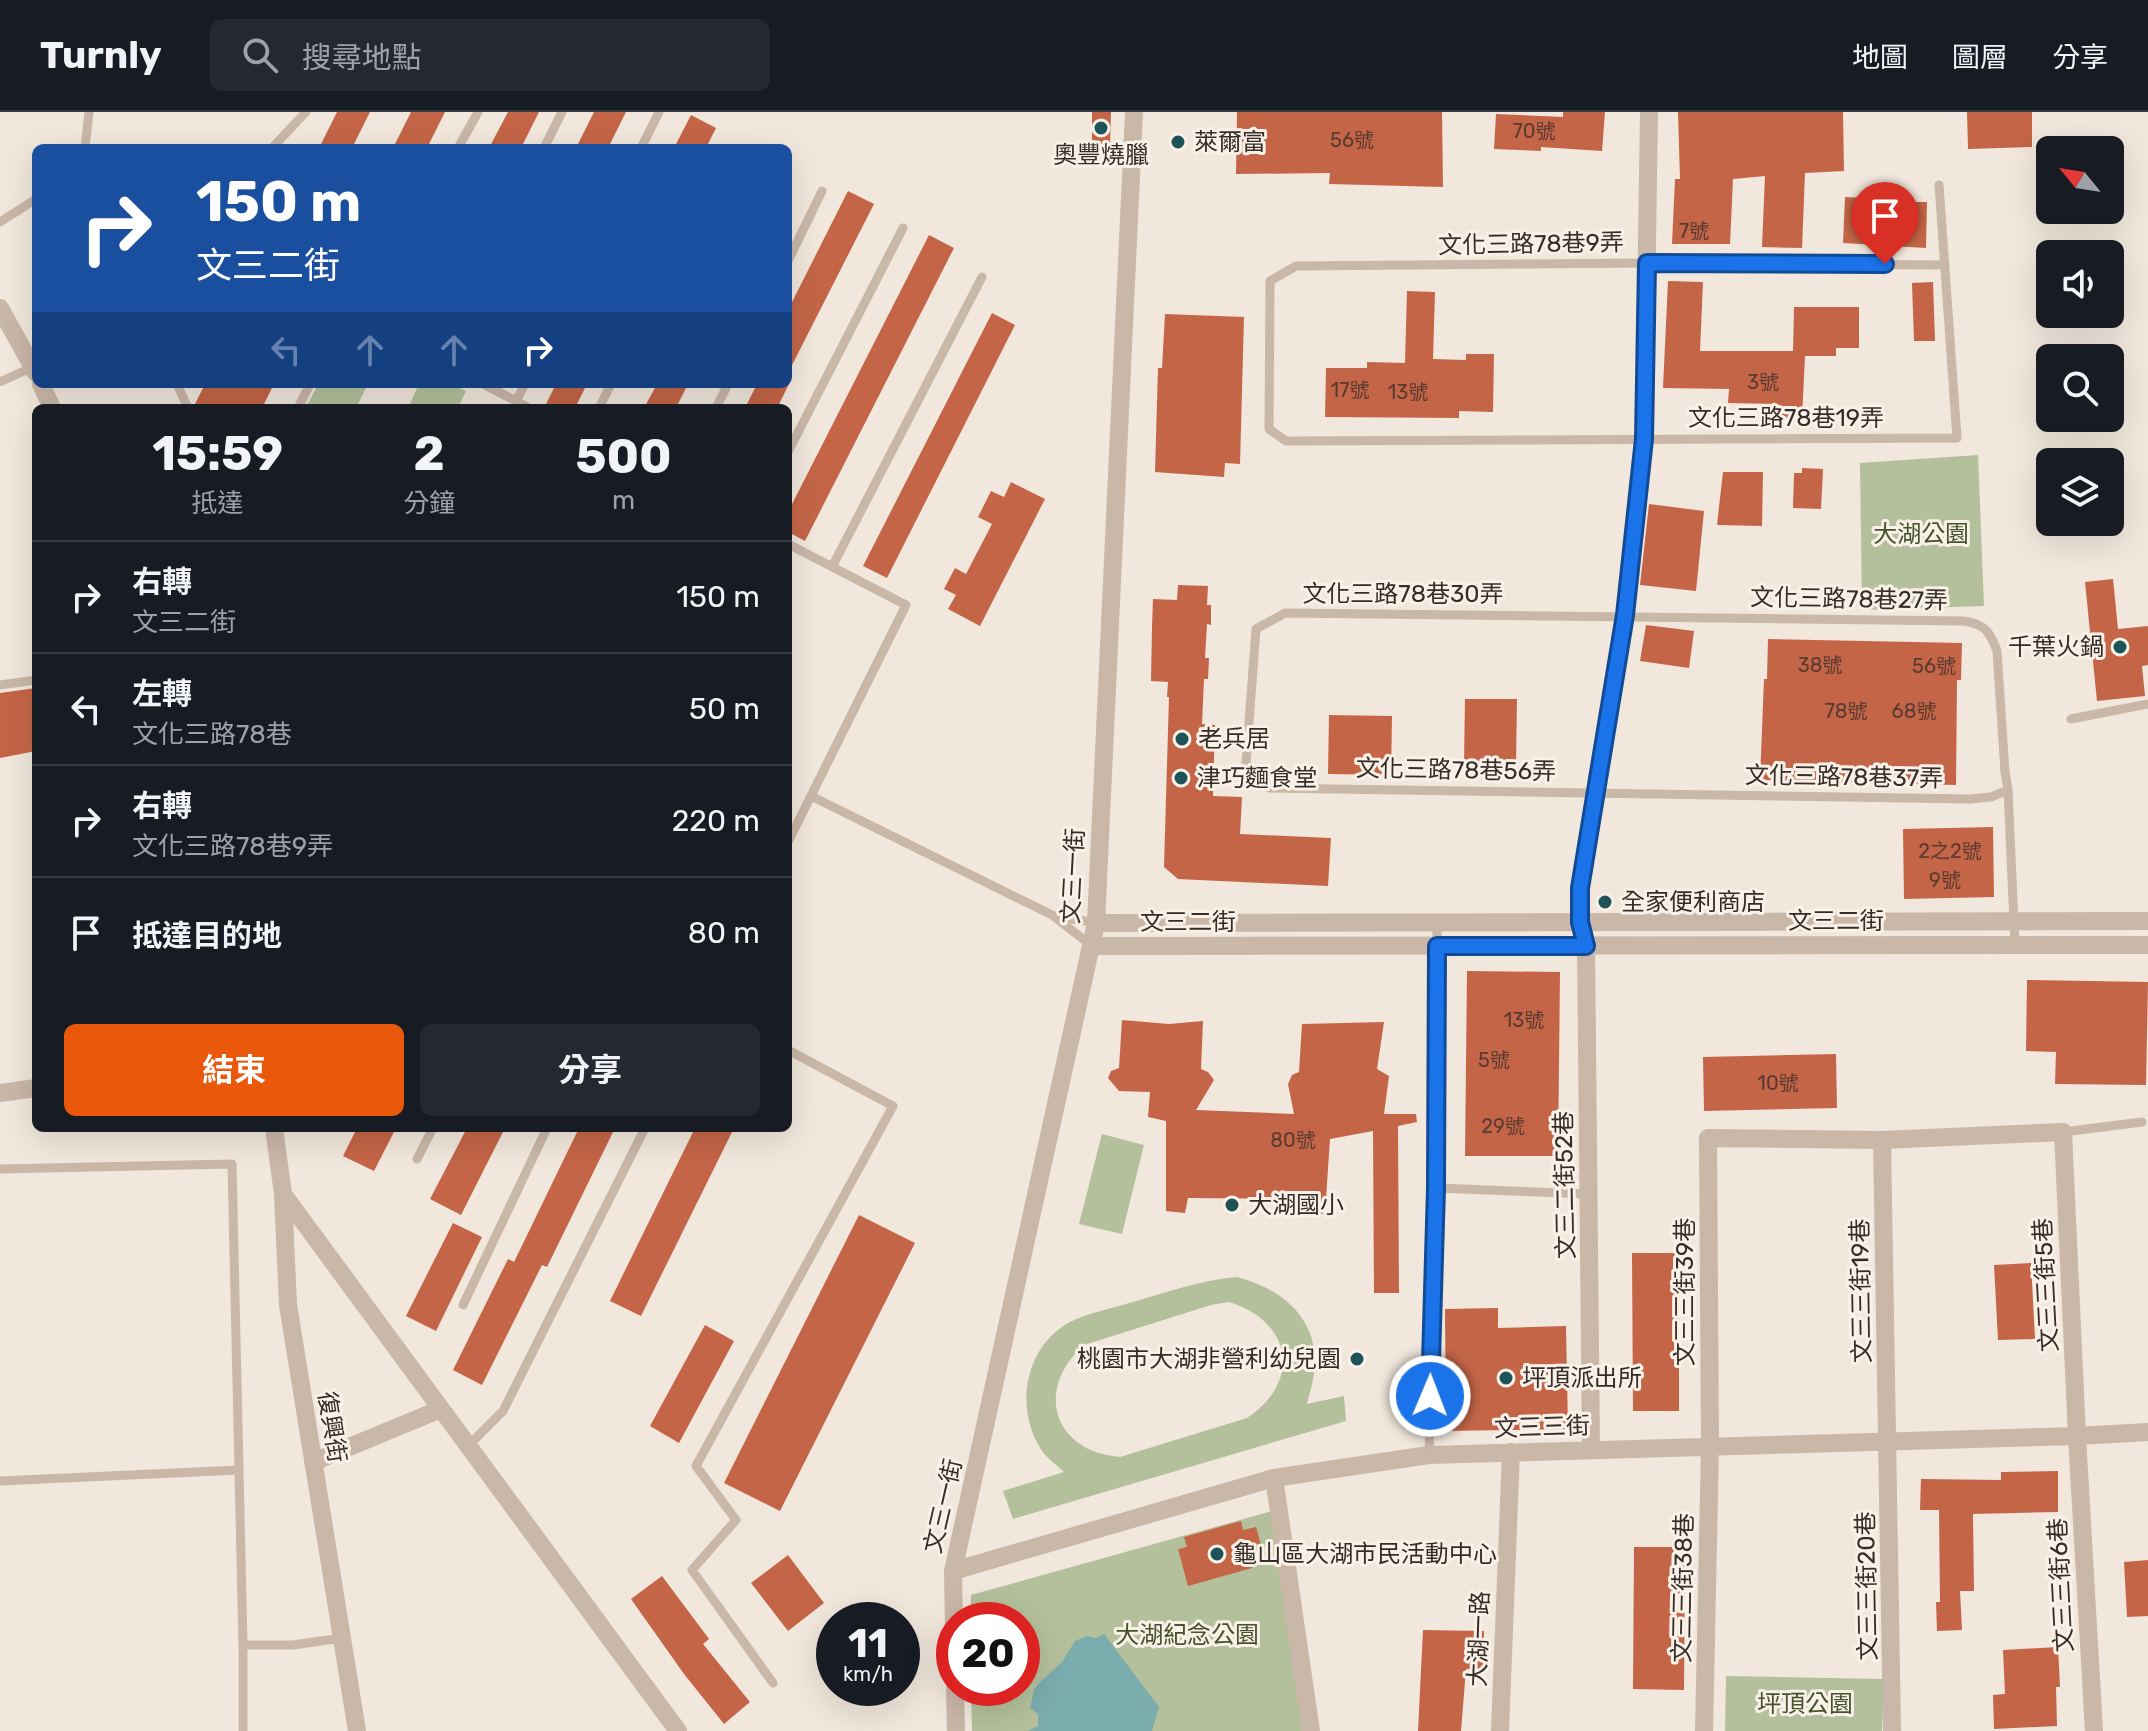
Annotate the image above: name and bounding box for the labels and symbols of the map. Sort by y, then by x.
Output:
marker: 奧豐燒臘 [1092,119,1110,137]
house number: 70號 [1513,119,1555,143]
place label: 萊爾富 [1194,128,1266,156]
house number: 56號 [1330,128,1374,152]
marker: 萊爾富 [1169,133,1187,151]
north arrow [2036,136,2124,224]
place label: 奧豐燒臘 [1053,141,1149,169]
pin [1851,182,1919,264]
house number: 7號 [1679,219,1709,243]
street label: 文化三路78巷9弄 [1438,228,1624,260]
house number: 3號 [1747,370,1779,394]
house number: 17號 [1331,378,1369,402]
house number: 13號 [1388,380,1428,404]
street label: 文化三路78巷19弄 [1688,404,1884,432]
park label: 大湖公園 [1873,520,1969,548]
street label: 文化三路78巷30弄 [1302,580,1504,608]
street label: 文化三路78巷27弄 [1750,583,1948,615]
place label: 千葉火鍋 [2008,633,2104,661]
marker: 千葉火鍋 [2111,638,2129,656]
house number: 38號 [1798,653,1842,677]
house number: 56號 [1912,654,1956,678]
house number: 78號 [1825,699,1867,723]
house number: 68號 [1892,699,1936,723]
place label: 老兵居 [1198,725,1270,753]
marker: 老兵居 [1173,730,1191,748]
street label: 文化三路78巷56弄 [1356,754,1556,786]
street label: 文化三路78巷37弄 [1745,761,1943,793]
place label: 津巧麵食堂 [1197,764,1317,792]
marker: 津巧麵食堂 [1172,769,1190,787]
street label: 文三一街 [1057,827,1089,925]
house number: 2之2號 [1918,839,1982,863]
house number: 9號 [1929,868,1961,892]
place label: 全家便利商店 [1621,888,1765,916]
marker: 全家便利商店 [1596,893,1614,911]
street label: 文三二街 [1788,907,1884,935]
street label: 文三二街 [1140,908,1236,936]
house number: 13號 [1504,1008,1544,1032]
house number: 5號 [1478,1048,1510,1072]
house number: 10號 [1757,1071,1799,1095]
street label: 文三二街52巷 [1550,1111,1580,1259]
house number: 29號 [1481,1114,1525,1138]
house number: 80號 [1270,1128,1316,1152]
place label: 大湖國小 [1248,1191,1344,1219]
marker: 大湖國小 [1223,1196,1241,1214]
street label: 文三三街5巷 [2029,1217,2063,1353]
street label: 文三三街39巷 [1671,1218,1699,1366]
street label: 文三三街19巷 [1846,1219,1876,1363]
place label: 桃園市大湖非營利幼兒園 [1077,1345,1341,1373]
marker: 桃園市大湖非營利幼兒園 [1348,1350,1366,1368]
position arrow [1388,1354,1472,1438]
place label: 坪頂派出所 [1522,1364,1642,1392]
marker: 坪頂派出所 [1497,1369,1515,1387]
street label: 復興街 [313,1389,351,1465]
street label: 文三三街 [1494,1411,1590,1443]
street label: 文三一街 [919,1456,967,1556]
street label: 文三三街20巷 [1852,1511,1882,1661]
street label: 文三三街38巷 [1668,1513,1698,1663]
street label: 文三三街6巷 [2044,1517,2078,1653]
place label: 龜山區大湖市民活動中心 [1233,1540,1497,1568]
marker: 龜山區大湖市民活動中心 [1208,1545,1226,1563]
street label: 大湖一路 [1463,1591,1495,1687]
speed limit sign: 20 [936,1602,1040,1706]
park label: 大湖紀念公園 [1115,1621,1259,1649]
park label: 坪頂公園 [1757,1690,1853,1718]

